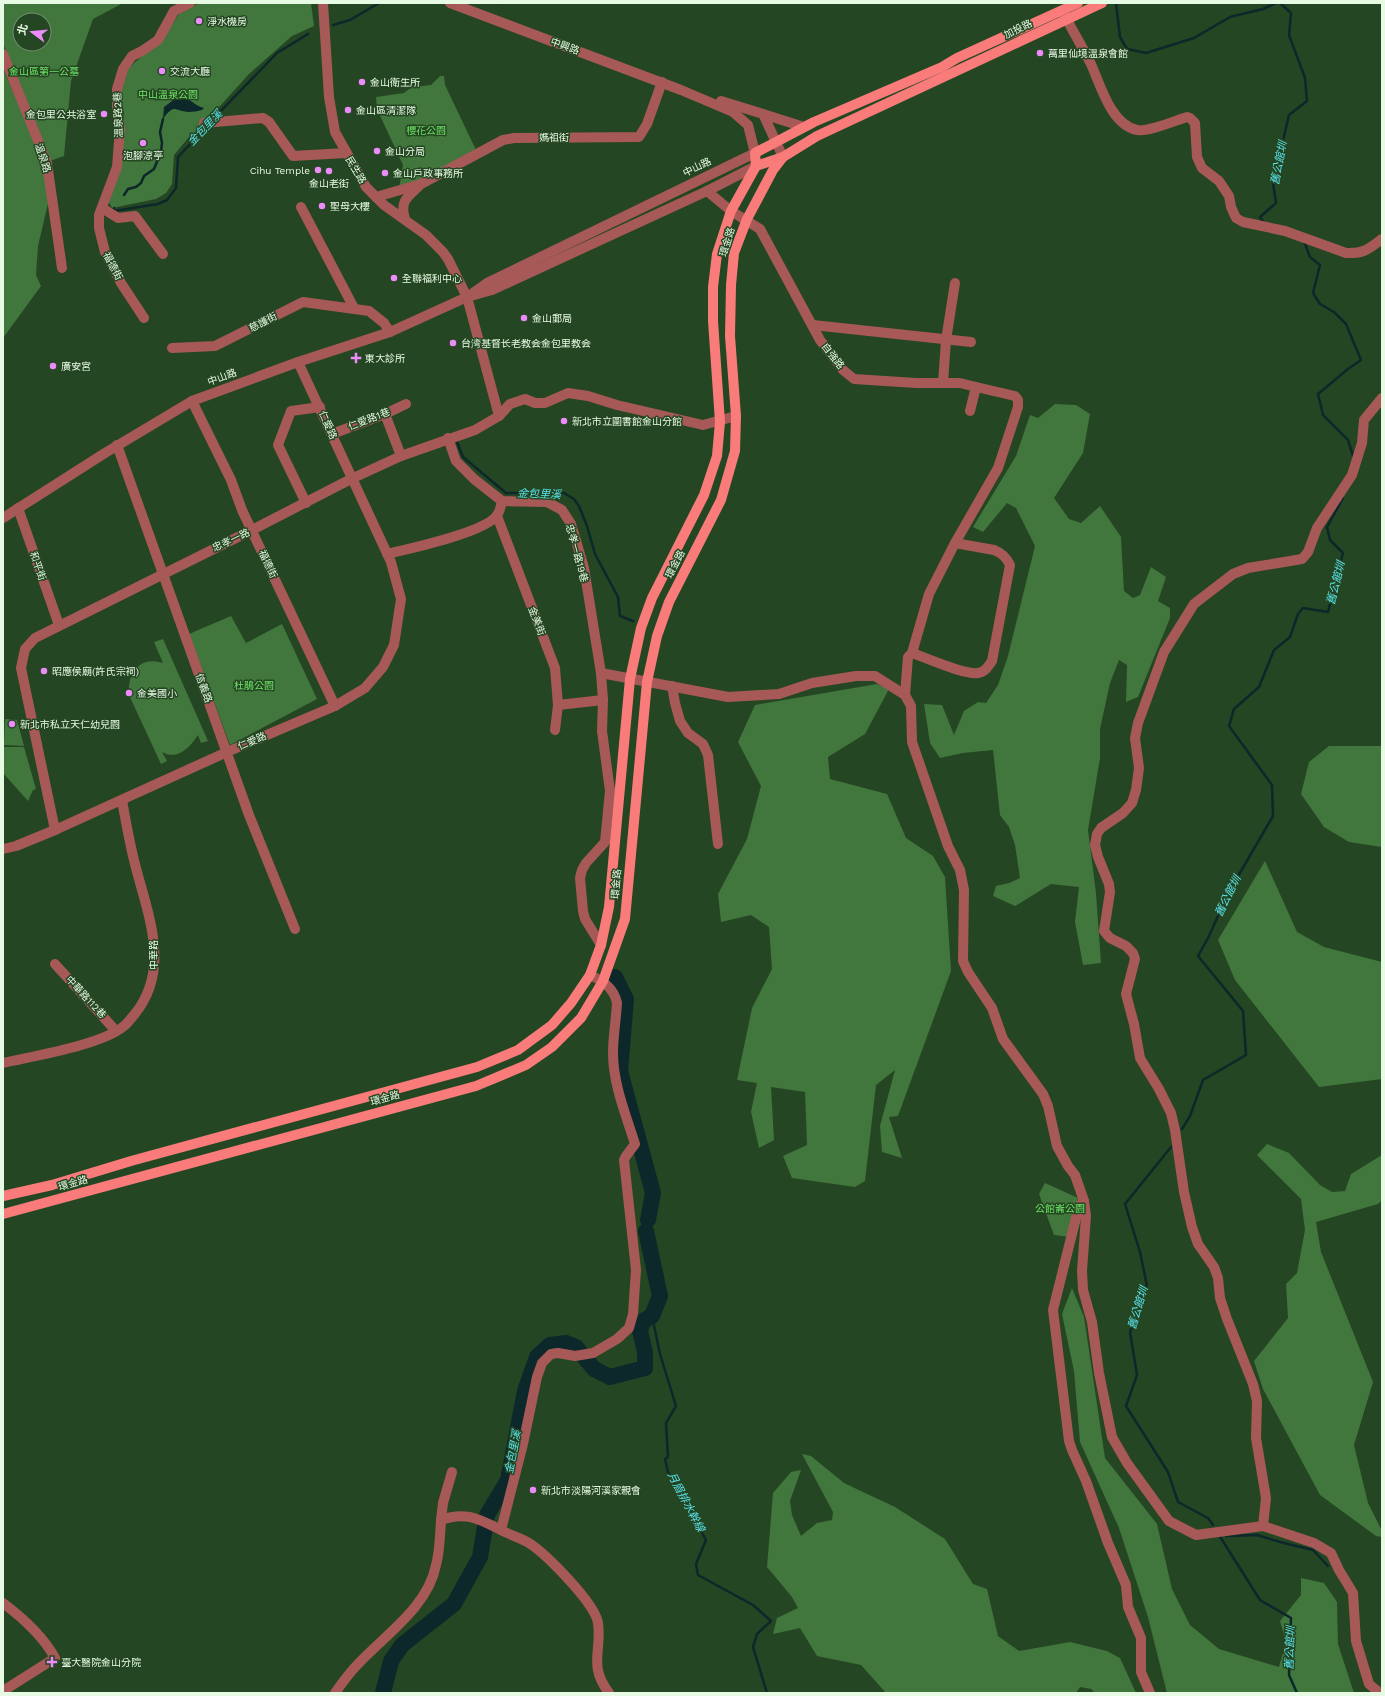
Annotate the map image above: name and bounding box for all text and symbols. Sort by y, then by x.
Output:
north arrow [12,12,52,52]
marker: 淨水機房 [194,16,204,26]
place label: 淨水機房 [207,16,247,27]
street label: 加投路 [1002,17,1034,41]
text: 北 [15,22,31,36]
street label: 中興路 [549,36,581,56]
marker: 萬里仙境溫泉會館 [1035,48,1045,58]
place label: 萬里仙境溫泉會館 [1048,48,1128,59]
park label: 金山區第一公墓 [9,66,79,77]
marker: 交流大廳 [157,66,167,76]
place label: 交流大廳 [170,66,210,77]
marker: 金山衛生所 [357,77,367,87]
place label: 金山衛生所 [370,77,420,88]
park label: 中山溫泉公園 [138,89,198,100]
street label: 溫泉路2巷 [112,92,124,138]
marker: 金山區清潔隊 [343,105,353,115]
place label: 金山區清潔隊 [356,105,416,116]
water label: 金包里溪 [185,106,226,148]
place label: 金包里公共浴室 [26,109,96,120]
marker: 金包里公共浴室 [99,109,109,119]
park label: 櫻花公園 [406,125,446,136]
street label: 媽祖街 [539,132,569,143]
marker: 泡腳涼亭 [138,138,148,148]
water label: 舊公館圳 [1268,138,1290,186]
street label: 溫泉路 [33,142,53,174]
marker: 金山分局 [372,146,382,156]
place label: 金山分局 [385,146,425,157]
place label: 泡腳涼亭 [123,150,163,161]
street label: 民生路 [344,154,368,186]
street label: 中山路 [681,155,713,179]
place label: Cihu Temple [250,165,310,176]
marker: Cihu Temple [313,165,323,175]
marker: 金山老街 [324,166,334,176]
marker: 金山戶政事務所 [380,168,390,178]
place label: 金山戶政事務所 [393,168,463,179]
place label: 金山老街 [309,178,349,189]
marker: 聖母大樓 [317,201,327,211]
place label: 聖母大樓 [330,201,370,212]
street label: 環金路 [717,226,737,258]
street label: 福德街 [101,250,125,282]
marker: 全聯福利中心 [389,273,399,283]
place label: 全聯福利中心 [402,273,462,284]
street label: 慈護街 [247,310,279,334]
marker: 金山郵局 [519,313,529,323]
place label: 金山郵局 [532,313,572,324]
marker: 台湾基督长老教会金包里教会 [448,338,458,348]
place label: 台湾基督长老教会金包里教会 [461,338,591,349]
street label: 自強路 [819,341,847,371]
marker: 東大診所 [350,352,362,364]
place label: 東大診所 [365,353,405,364]
marker: 廣安宮 [48,361,58,371]
place label: 廣安宮 [61,361,91,372]
street label: 中山路 [206,367,238,387]
street label: 仁愛路1巷 [347,406,391,432]
street label: 仁愛路 [317,409,339,441]
marker: 新北市立圖書館金山分館 [559,416,569,426]
place label: 新北市立圖書館金山分館 [572,416,682,427]
water label: 金包里溪 [517,487,563,501]
street label: 忠孝一路19巷 [564,523,590,583]
street label: 忠孝一路 [211,527,251,553]
street label: 福德街 [257,548,279,580]
street label: 環金路 [663,548,687,580]
street label: 和平街 [28,550,48,582]
water label: 舊公館圳 [1324,558,1348,606]
street label: 金美街 [526,605,548,637]
marker: 昭應侯廟(許氏宗祠) [39,666,49,676]
place label: 昭應侯廟(許氏宗祠) [52,666,139,677]
street label: 信義路 [194,672,214,704]
park label: 杜鵑公園 [234,680,274,691]
marker: 金美國小 [124,688,134,698]
place label: 金美國小 [137,688,177,699]
marker: 新北市私立天仁幼兒園 [7,719,17,729]
place label: 新北市私立天仁幼兒園 [20,719,120,730]
street label: 仁愛路 [236,730,268,752]
street label: 環金路 [609,869,623,899]
water label: 舊公館圳 [1212,872,1245,919]
street label: 中華路 [148,940,159,970]
street label: 中華路112巷 [64,974,108,1020]
street label: 環金路 [369,1089,401,1107]
street label: 環金路 [57,1174,89,1192]
park label: 公館崙公園 [1035,1203,1085,1214]
water label: 舊公館圳 [1125,1283,1151,1331]
water label: 金包里溪 [502,1427,524,1475]
water label: 月眉排水幹線 [665,1470,708,1536]
marker: 新北市淡陽河溪家親會 [528,1485,538,1495]
place label: 新北市淡陽河溪家親會 [541,1485,641,1496]
water label: 舊公館圳 [1283,1624,1297,1670]
marker: 臺大醫院金山分院 [46,1656,58,1668]
place label: 臺大醫院金山分院 [61,1657,141,1668]

